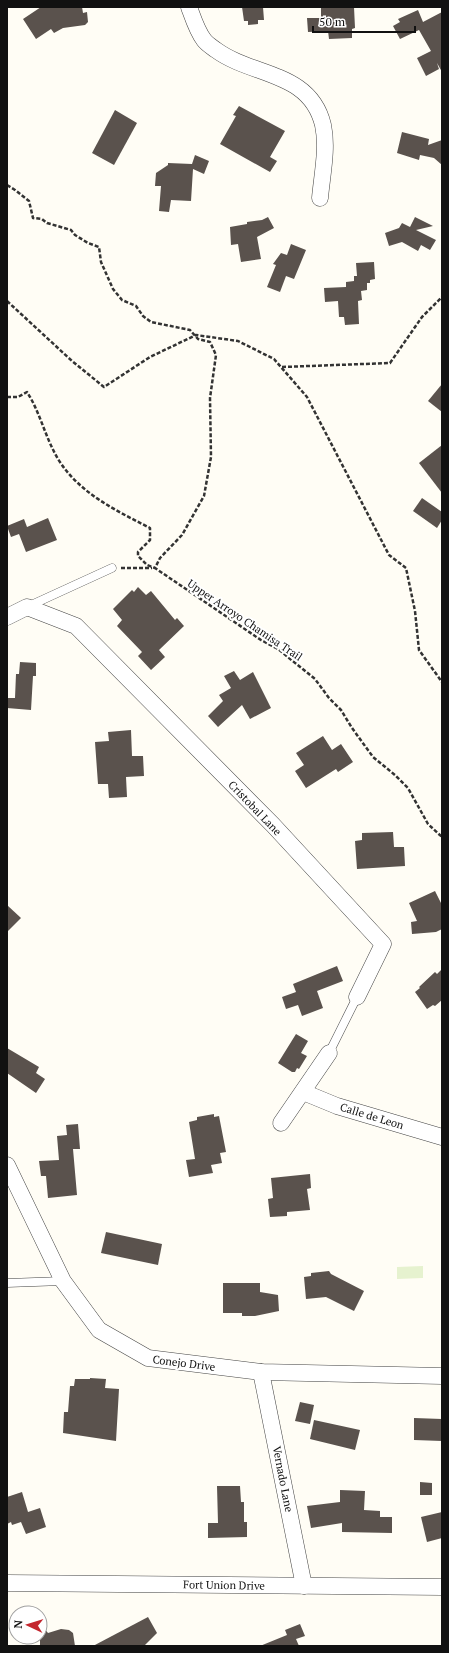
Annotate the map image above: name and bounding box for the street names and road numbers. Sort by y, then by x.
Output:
street label: Upper Arroyo Chamisa Trail [185,576,305,664]
street label: Cristobal Lane [225,778,285,839]
street label: Calle de Leon [338,1100,406,1132]
street label: Conejo Drive [152,1352,217,1374]
street label: Vernado Lane [270,1445,296,1514]
street label: Fort Union Drive [183,1577,265,1593]

